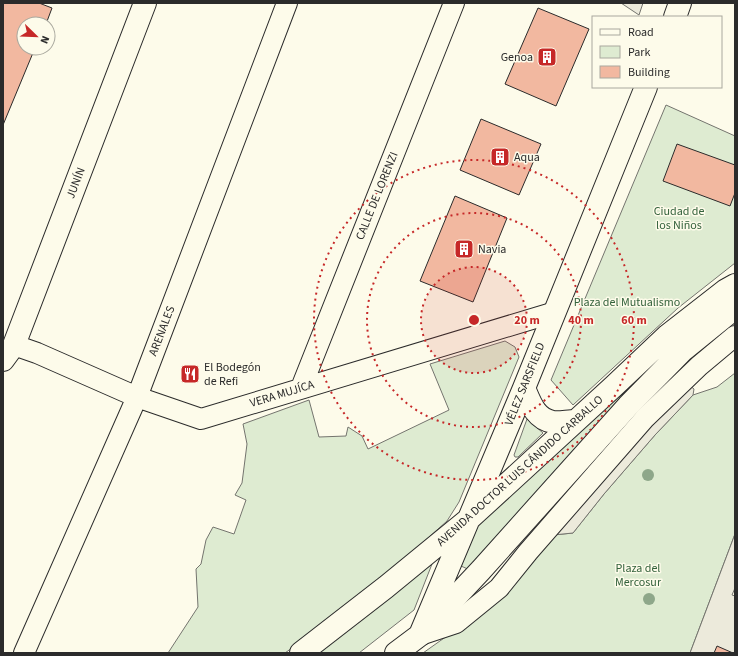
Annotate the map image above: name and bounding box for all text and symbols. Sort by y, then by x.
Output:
north arrow [16,16,56,56]
legend [592,16,722,88]
text: Road [628,24,654,41]
text: N [36,33,53,46]
text: Park [628,44,650,61]
building icon: Genoa [536,46,558,68]
place label: Genoa [501,49,533,66]
text: Building [628,64,670,81]
building icon: Aqua [489,146,511,168]
street label: CALLE DE LORENZI [352,149,402,243]
place label: Aqua [514,149,540,166]
street label: JUNÍN [62,165,90,201]
park label: Ciudad de los Niños [654,203,704,234]
building icon: Navia [453,238,475,260]
place label: Navia [478,241,506,258]
park label: Plaza del Mutualismo [574,294,680,311]
street label: ARENALES [145,303,179,359]
text: 20 m [514,312,540,329]
text: 40 m [568,312,594,329]
text: 60 m [621,312,647,329]
centre of rings [467,313,481,327]
street label: VÉLEZ SARSFIELD [501,340,549,428]
place label: El Bodegón de Refi [204,359,261,390]
restaurant icon: El Bodegón de Refi [179,363,201,385]
street label: VERA MUJÍCA [248,376,317,412]
street label: AVENIDA DOCTOR LUIS CÁNDIDO CARBALLO [433,391,607,551]
park label: Plaza del Mercosur [615,560,662,591]

